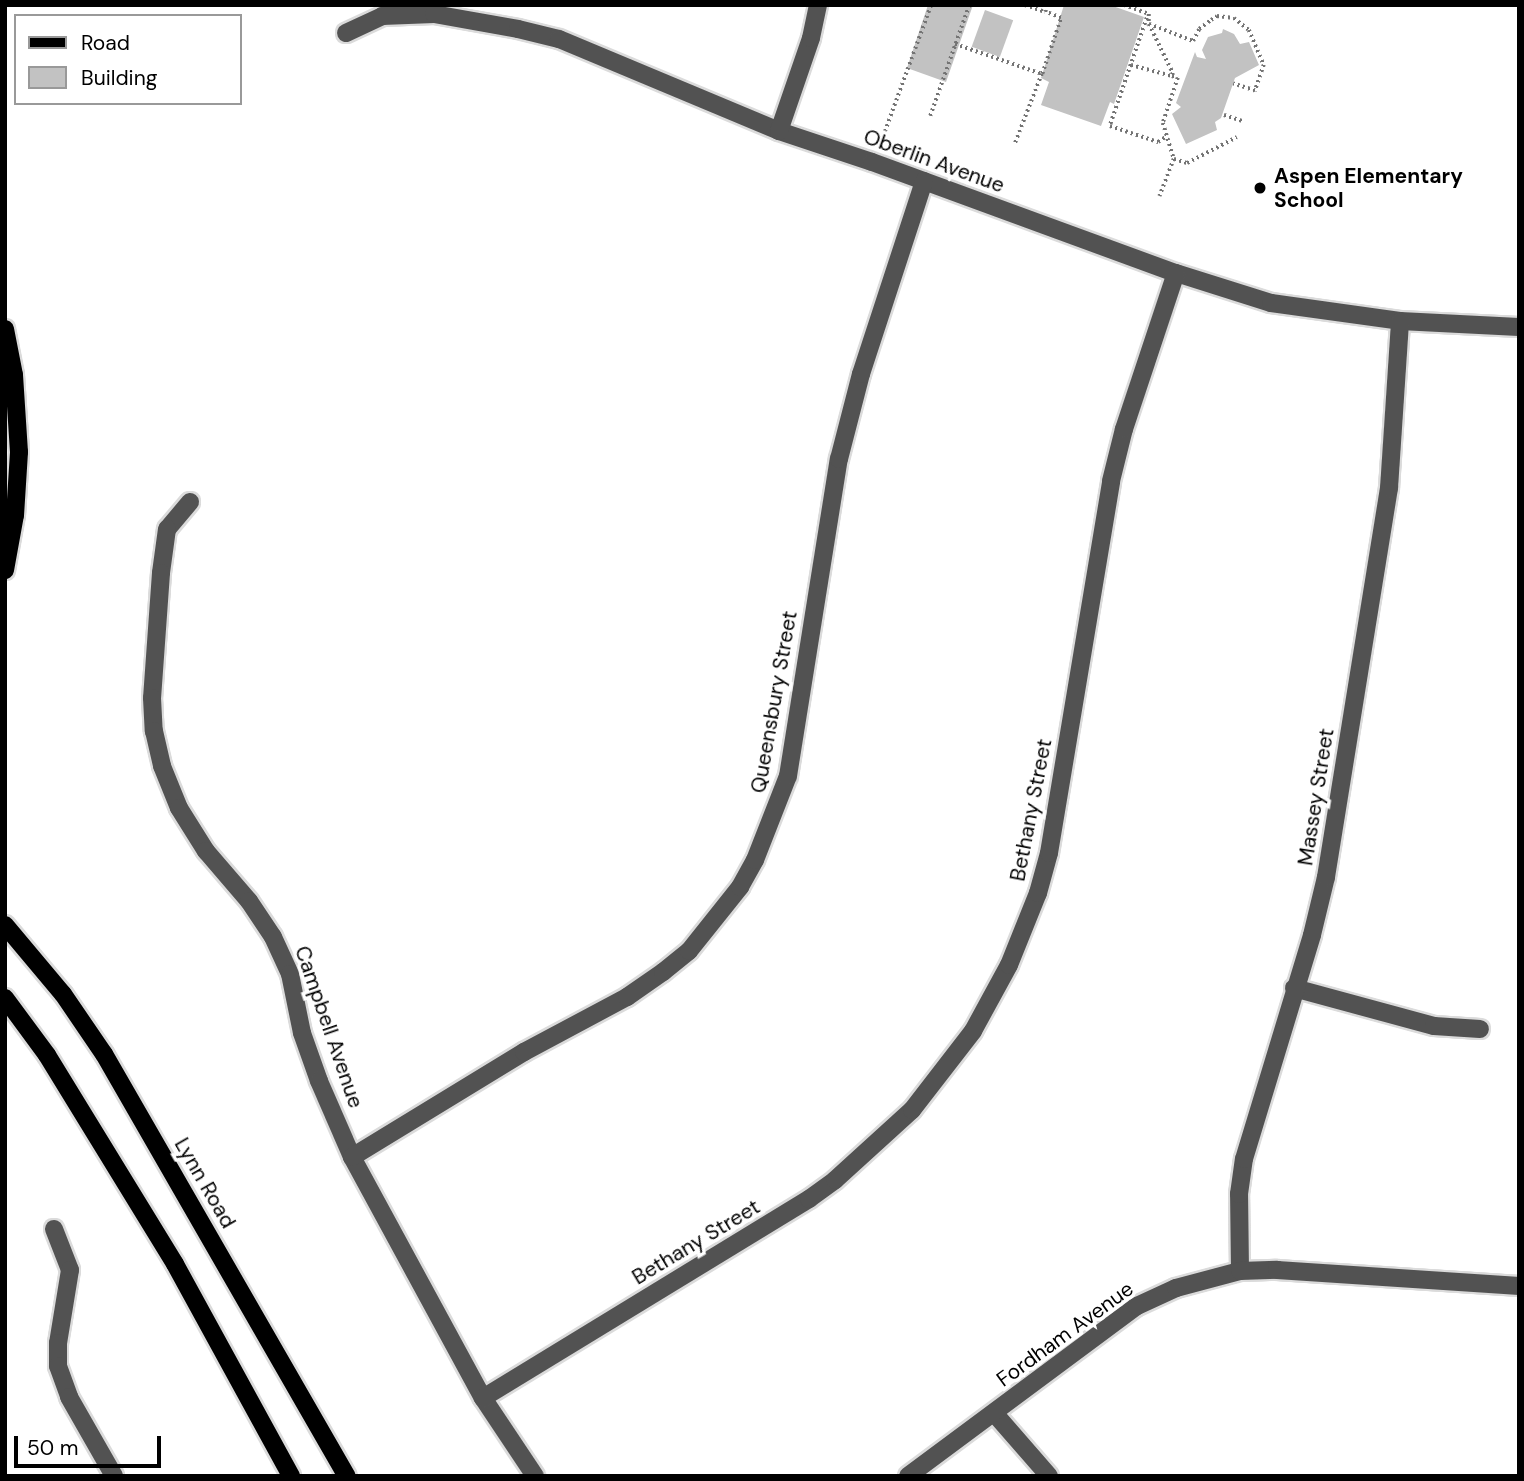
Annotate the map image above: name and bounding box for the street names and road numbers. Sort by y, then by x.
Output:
street label: Oberlin Avenue [860,124,1008,198]
street label: Queensbury Street [746,609,802,795]
street label: Massey Street [1293,727,1339,867]
street label: Bethany Street [1005,737,1057,883]
street label: Campbell Avenue [289,943,369,1111]
street label: Lynn Road [169,1133,241,1233]
street label: Bethany Street [628,1194,764,1290]
street label: Fordham Avenue [992,1276,1138,1392]

